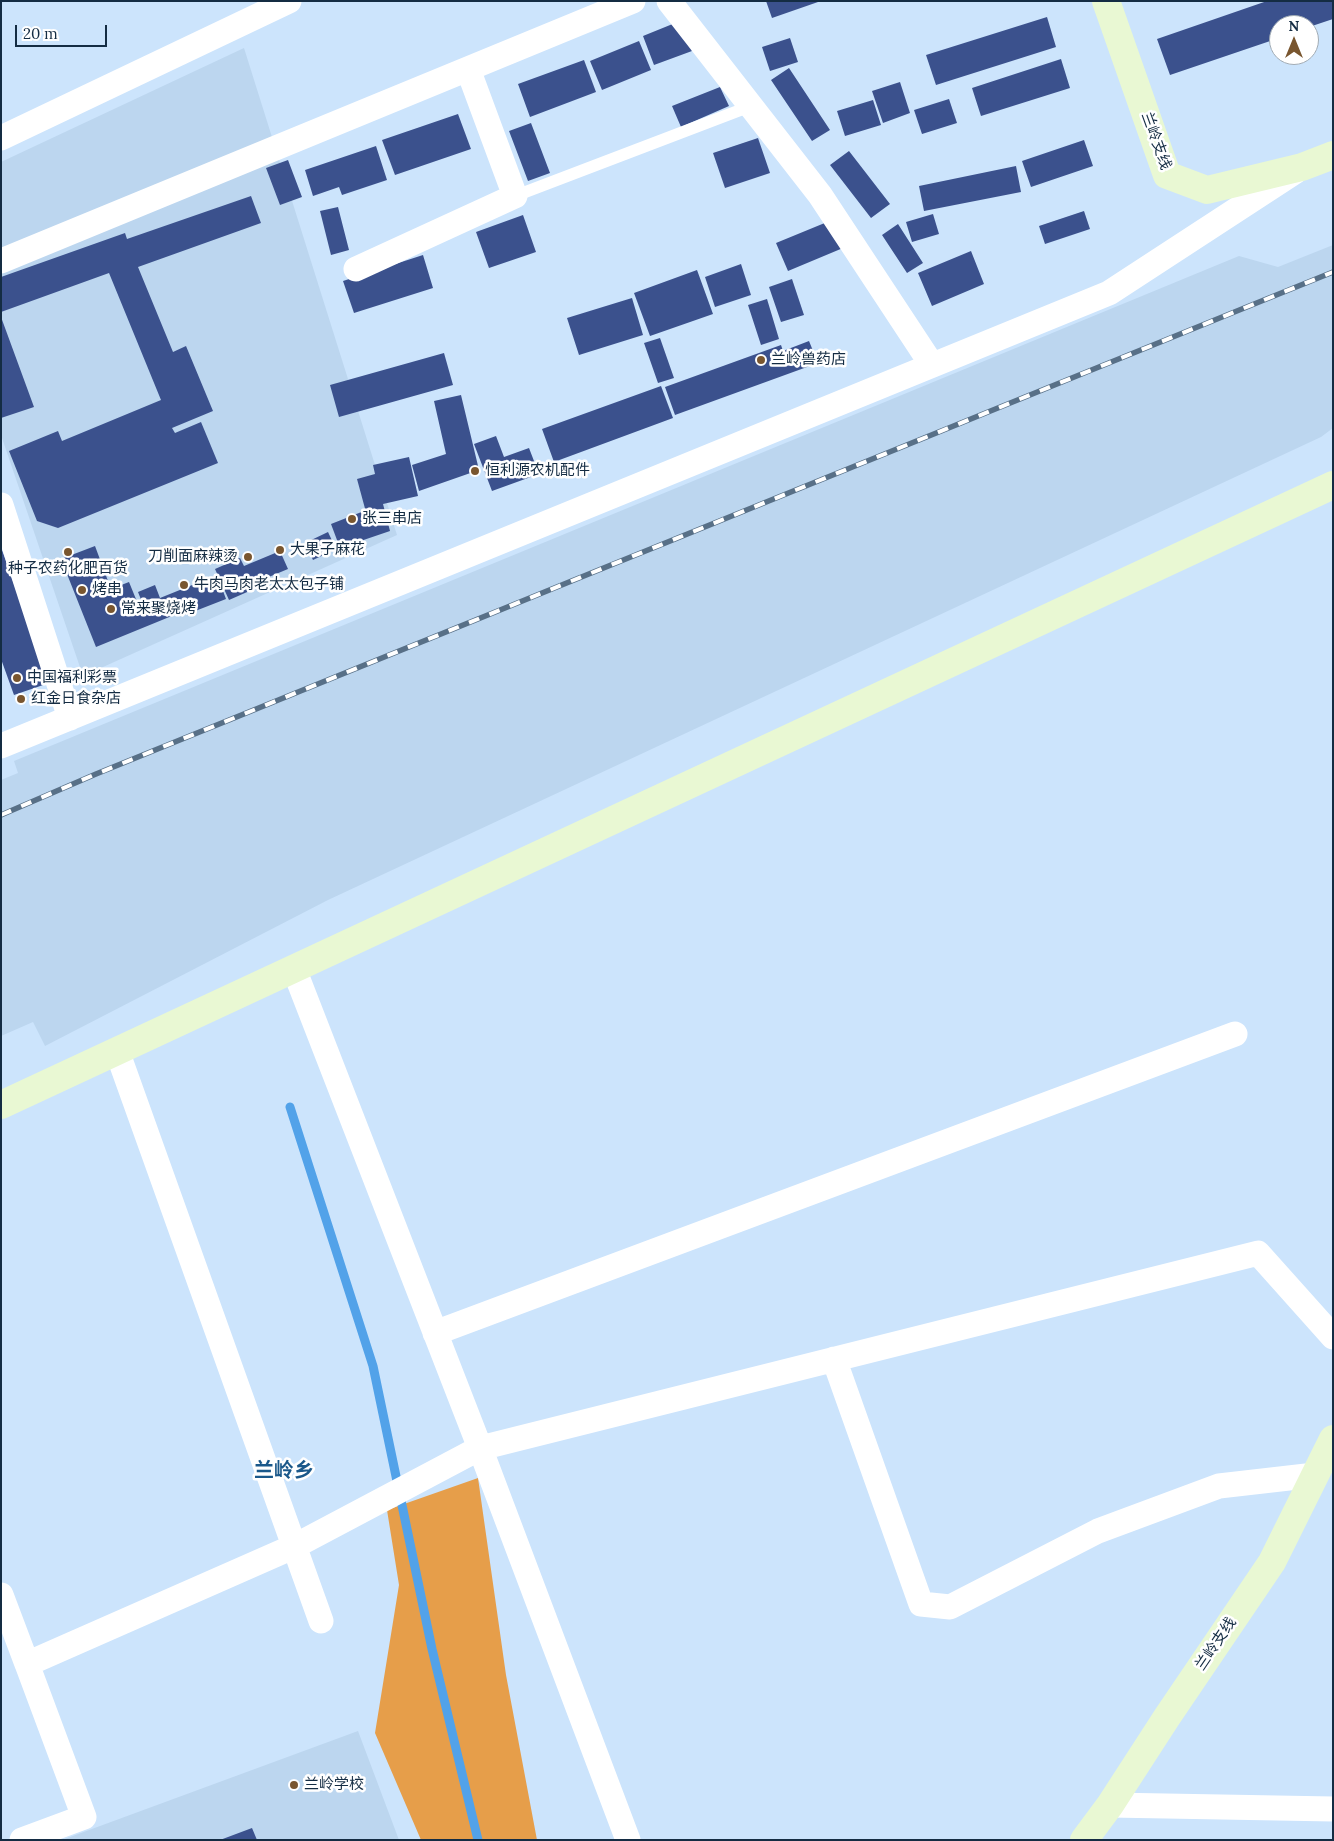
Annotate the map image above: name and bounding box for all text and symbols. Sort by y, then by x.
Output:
scale bar [18,15,110,47]
north arrow [1269,15,1319,65]
text: N [1289,17,1299,35]
text: 20 m [23,24,58,43]
street label: 兰岭支线 [1137,110,1175,172]
place label: 兰岭兽药店 [771,351,846,369]
marker: 兰岭兽药店 [755,354,767,366]
place label: 恒利源农机配件 [485,462,590,480]
marker: 恒利源农机配件 [469,465,481,477]
place label: 张三串店 [362,510,422,528]
marker: 张三串店 [346,513,358,525]
place label: 大果子麻花 [290,541,365,559]
marker: 大果子麻花 [274,544,286,556]
marker: 种子农药化肥百货 [62,546,74,558]
place label: 刀削面麻辣烫 [148,548,238,566]
marker: 刀削面麻辣烫 [242,551,254,563]
place label: 种子农药化肥百货 [8,560,128,578]
place label: 牛肉马肉老太太包子铺 [194,576,344,594]
marker: 牛肉马肉老太太包子铺 [178,579,190,591]
place label: 烤串 [92,581,122,599]
marker: 烤串 [76,584,88,596]
place label: 常来聚烧烤 [121,600,196,618]
marker: 常来聚烧烤 [105,603,117,615]
place label: 中国福利彩票 [27,669,117,687]
marker: 中国福利彩票 [11,672,23,684]
place label: 红金日食杂店 [31,690,121,708]
marker: 红金日食杂店 [15,693,27,705]
district label: 兰岭乡 [254,1459,314,1483]
street label: 兰岭支线 [1192,1614,1240,1674]
place label: 兰岭学校 [304,1776,364,1794]
marker: 兰岭学校 [288,1779,300,1791]

